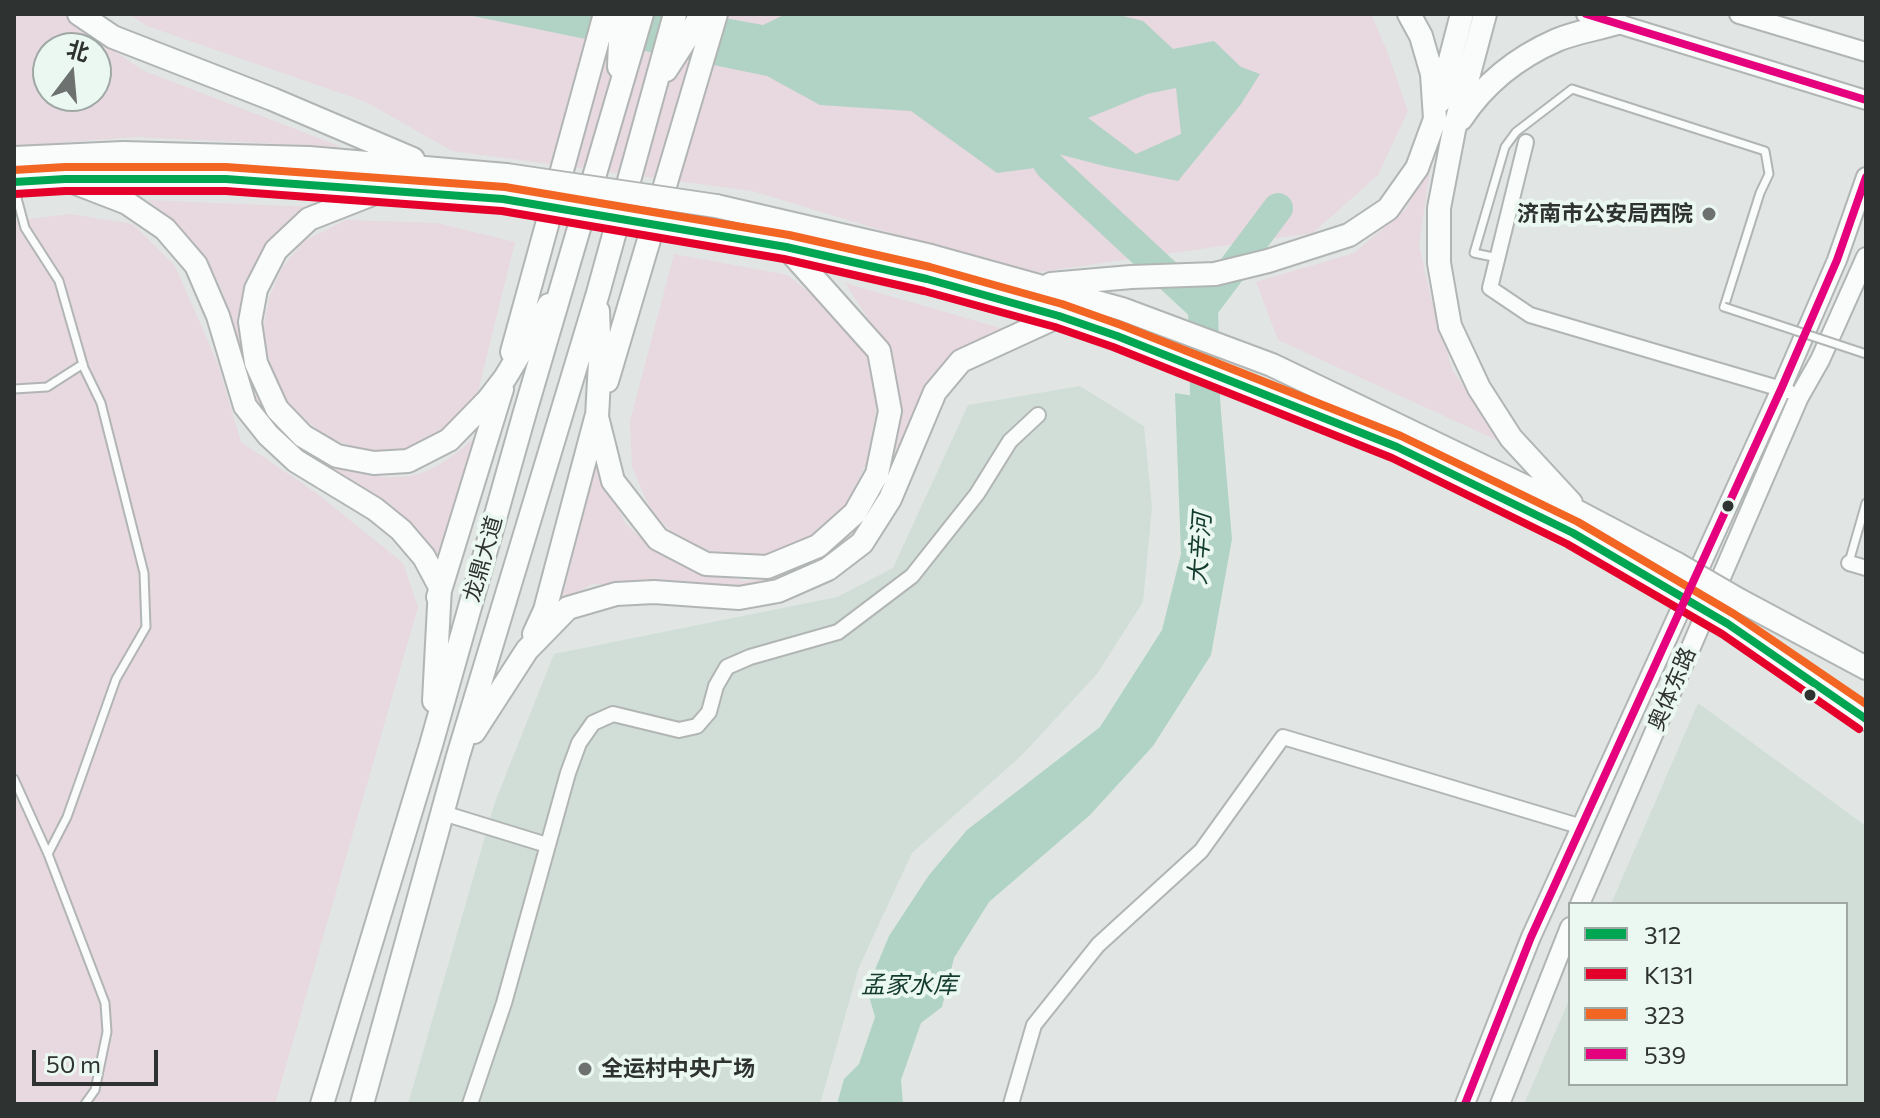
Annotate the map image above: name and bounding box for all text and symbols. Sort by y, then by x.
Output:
north arrow [32,32,112,112]
text: 北 [64,34,92,66]
place label: 济南市公安局西院 [1517,201,1693,227]
marker: 济南市公安局西院 [1700,205,1718,223]
unlabelled marker [1720,498,1736,514]
water label: 大辛河 [1183,512,1217,586]
street label: 龙鼎大道 [458,513,508,605]
street label: 奥体东路 [1643,643,1701,735]
unlabelled marker [1802,687,1818,703]
legend [1568,902,1848,1086]
text: 312 [1644,920,1681,949]
text: K131 [1644,960,1694,989]
water label: 孟家水库 [861,971,957,999]
text: 323 [1644,1000,1685,1029]
scale bar [36,1034,162,1084]
text: 539 [1644,1040,1686,1069]
text: 50 m [46,1049,101,1078]
place label: 全运村中央广场 [601,1056,755,1082]
marker: 全运村中央广场 [576,1060,594,1078]

